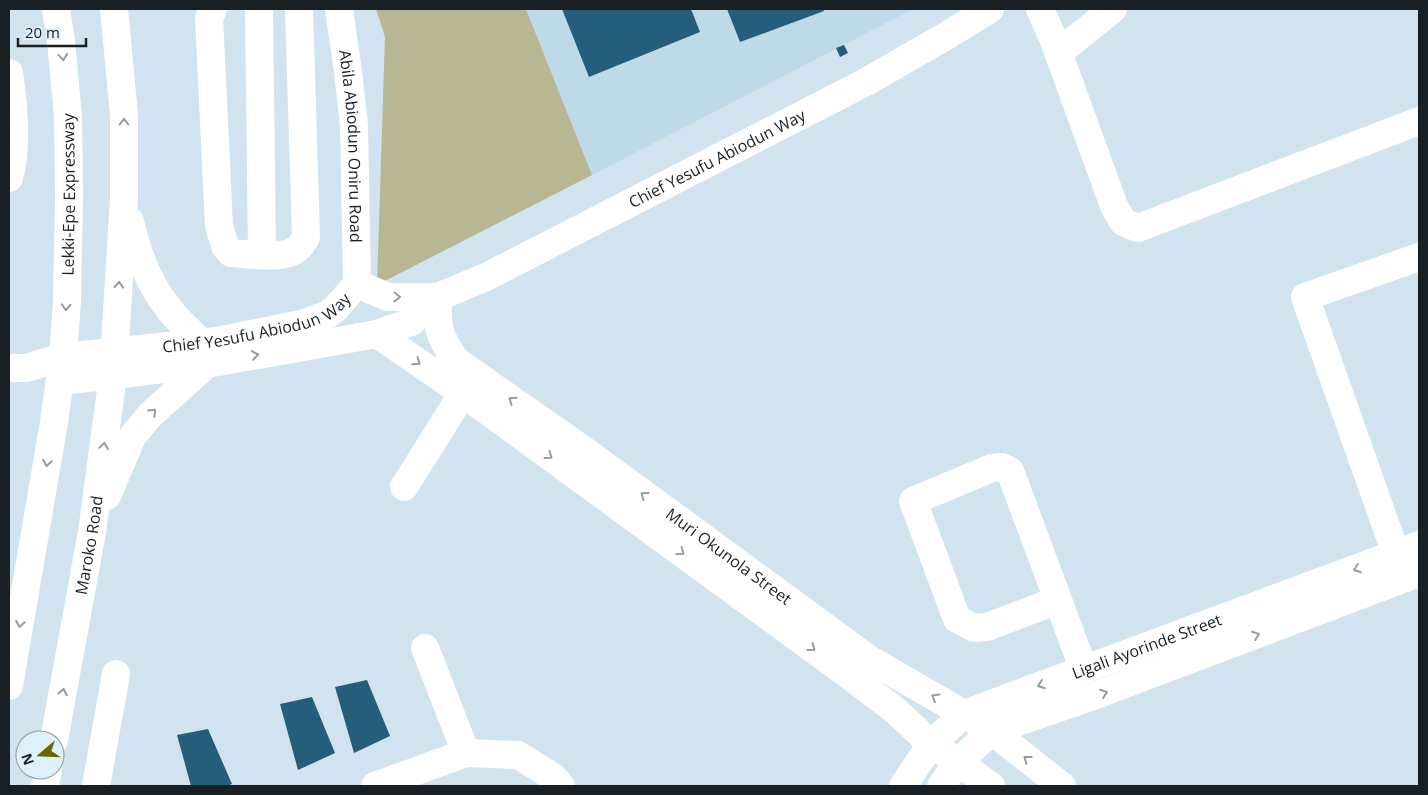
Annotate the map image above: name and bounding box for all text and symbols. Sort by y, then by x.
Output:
scale bar [18,15,85,47]
text: 20 m [25,22,60,42]
street label: Abila Abiodun Oniru Road [334,48,367,243]
one-way arrow [57,53,68,61]
street label: Chief Yesufu Abiodun Way [625,104,810,213]
street label: Lekki-Epe Expressway [56,112,80,276]
one-way arrow [119,118,129,126]
one-way arrow [114,281,125,289]
street label: Chief Yesufu Abiodun Way [161,287,356,358]
one-way arrow [393,291,401,302]
one-way arrow [61,303,72,311]
one-way arrow [250,351,259,361]
one-way arrow [412,356,421,365]
one-way arrow [508,397,518,406]
one-way arrow [148,409,157,418]
one-way arrow [98,441,109,449]
one-way arrow [543,451,552,459]
one-way arrow [43,459,53,468]
one-way arrow [641,492,650,500]
street label: Maroko Road [70,494,108,596]
street label: Muri Okunola Street [662,503,796,610]
one-way arrow [675,546,684,556]
one-way arrow [1353,562,1362,573]
street label: Ligali Ayorinde Street [1069,608,1225,684]
one-way arrow [15,619,26,628]
one-way arrow [1251,631,1260,641]
one-way arrow [806,642,816,651]
one-way arrow [1037,680,1045,690]
one-way arrow [57,688,67,696]
one-way arrow [1099,688,1108,699]
one-way arrow [932,693,941,703]
north arrow [15,730,65,780]
text: N [16,751,38,768]
one-way arrow [1024,756,1033,764]

